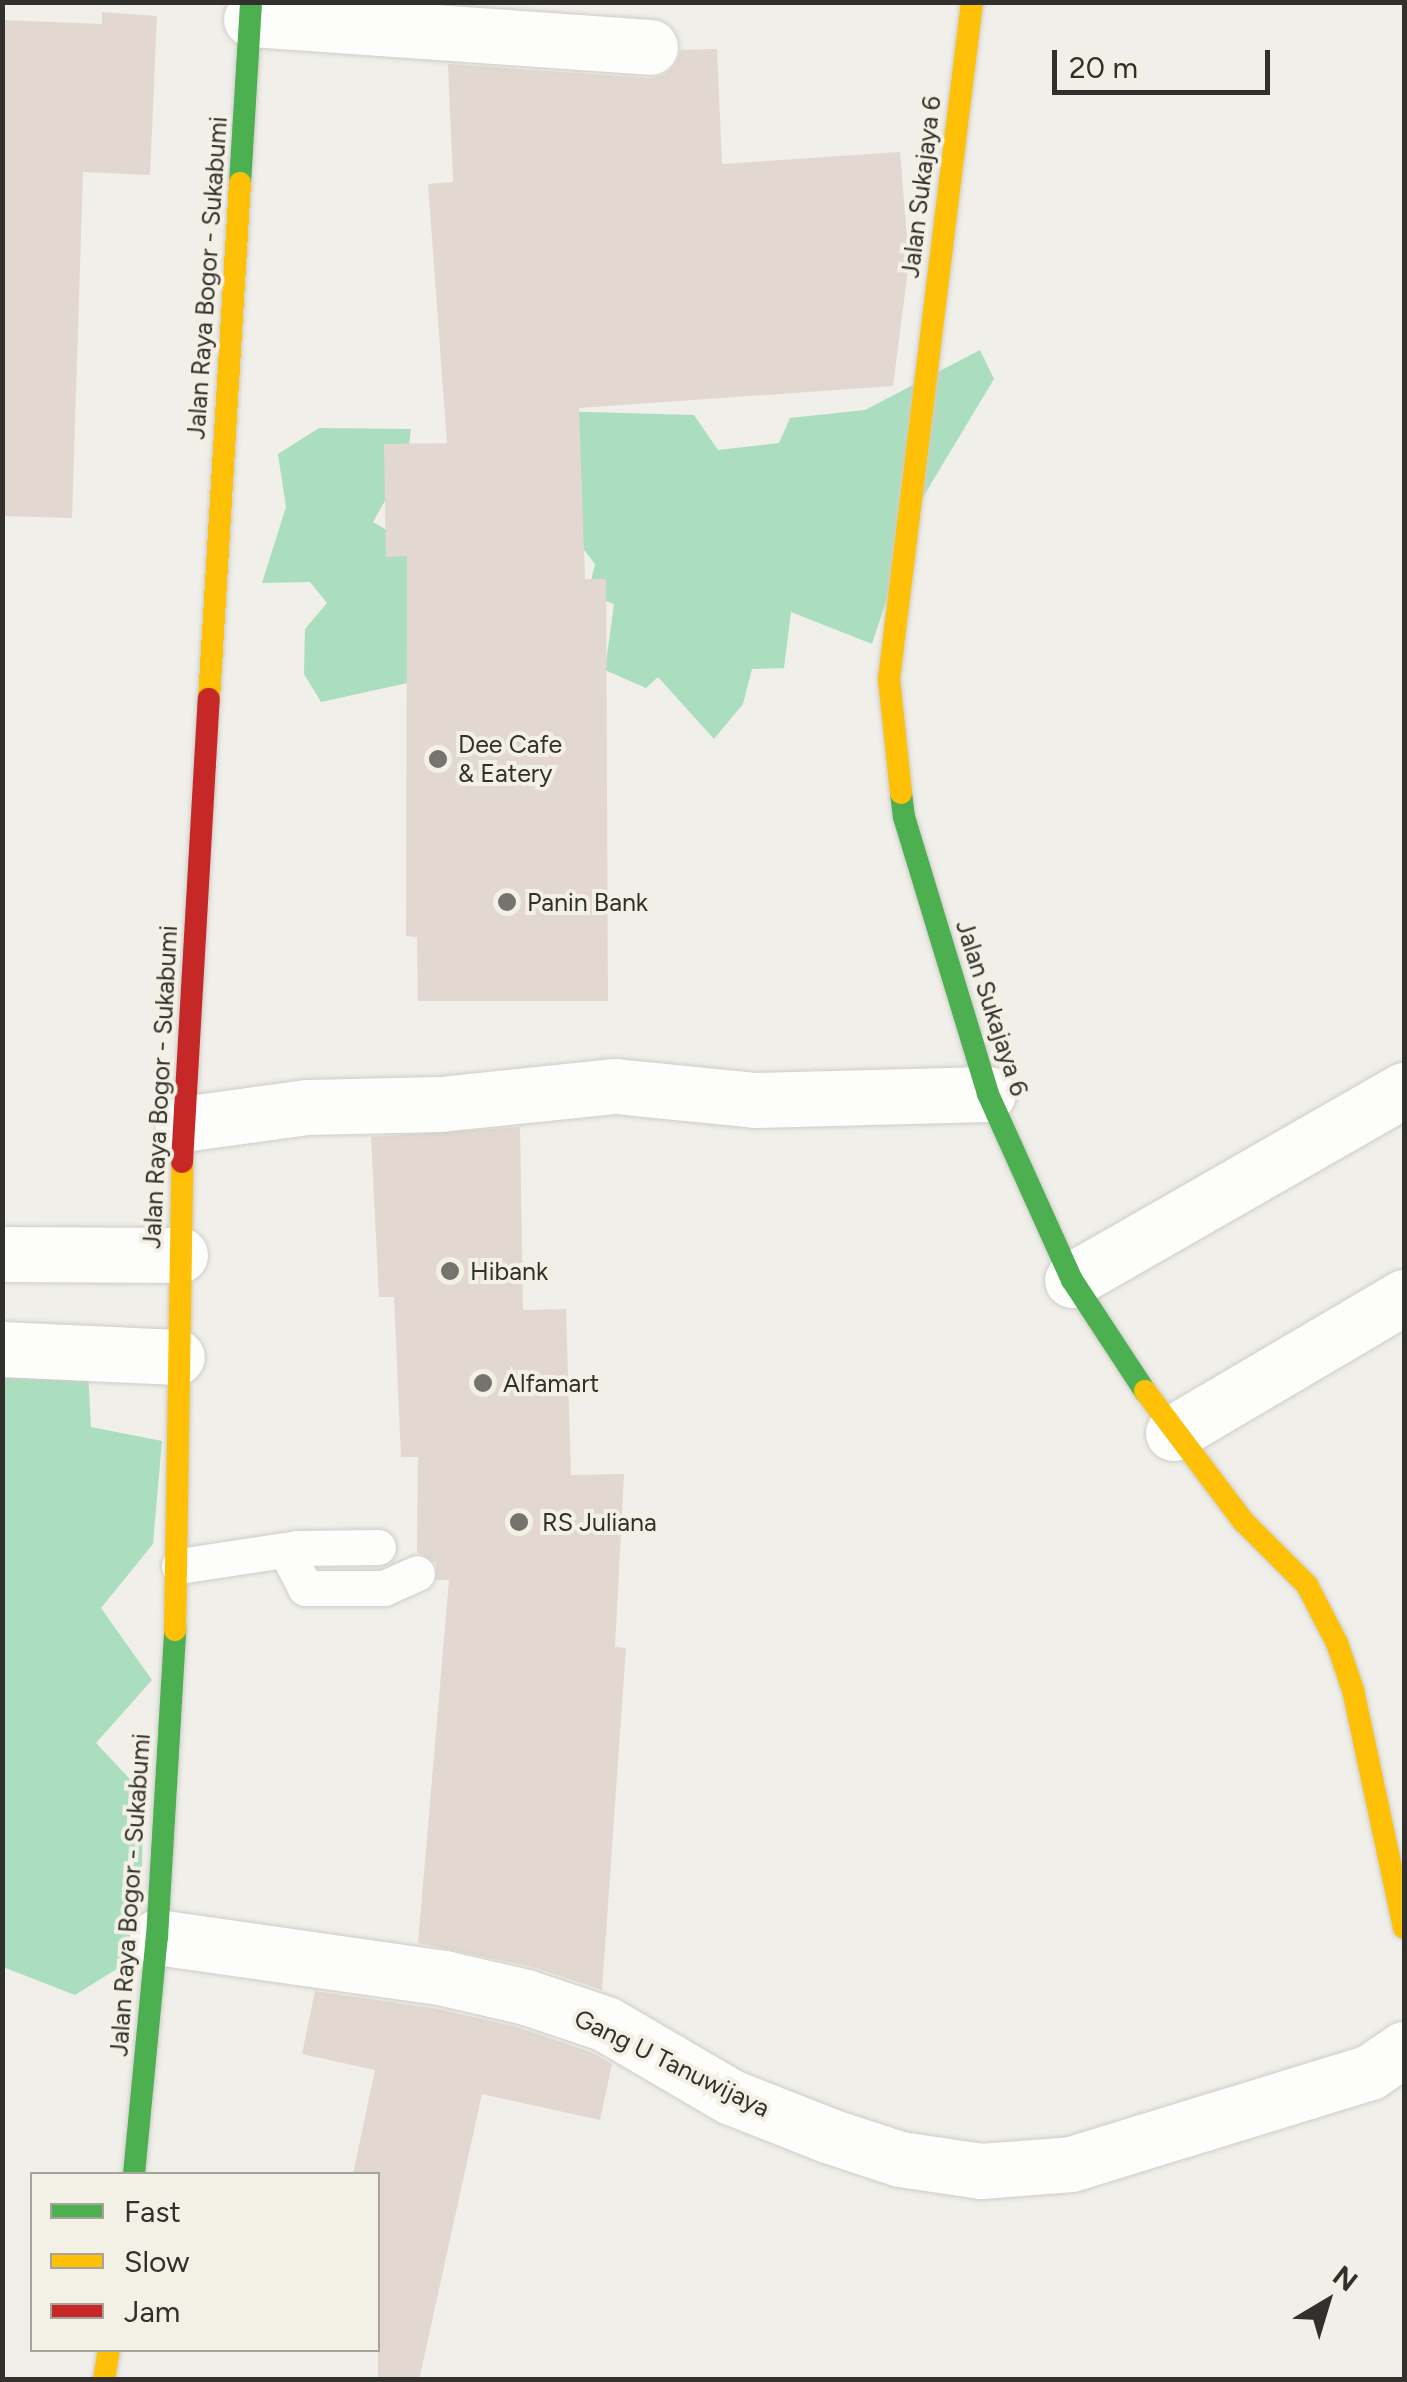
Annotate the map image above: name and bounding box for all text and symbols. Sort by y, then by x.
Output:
scale bar [1057,30,1274,92]
text: 20 m [1069,49,1138,86]
street label: Jalan Sukajaya 6 [895,94,947,280]
street label: Jalan Raya Bogor - Sukabumi [181,115,233,441]
place label: Dee Cafe & Eatery [458,730,562,789]
marker: Dee Cafe & Eatery [427,748,449,770]
place label: Panin Bank [527,887,648,917]
marker: Panin Bank [496,891,518,913]
street label: Jalan Sukajaya 6 [949,916,1035,1100]
street label: Jalan Raya Bogor - Sukabumi [137,925,183,1249]
place label: Hibank [470,1256,548,1286]
marker: Hibank [439,1260,461,1282]
place label: Alfamart [503,1368,599,1398]
marker: Alfamart [472,1372,494,1394]
place label: RS Juliana [542,1507,657,1537]
marker: RS Juliana [506,1509,532,1535]
street label: Jalan Raya Bogor - Sukabumi [104,1732,156,2058]
street label: Gang U Tanuwijaya [569,2003,775,2123]
legend [30,2172,380,2352]
text: Fast [124,2193,181,2230]
text: Slow [124,2243,190,2280]
north arrow [1277,2252,1377,2352]
text: N [1326,2258,1364,2298]
text: Jam [124,2293,180,2330]

